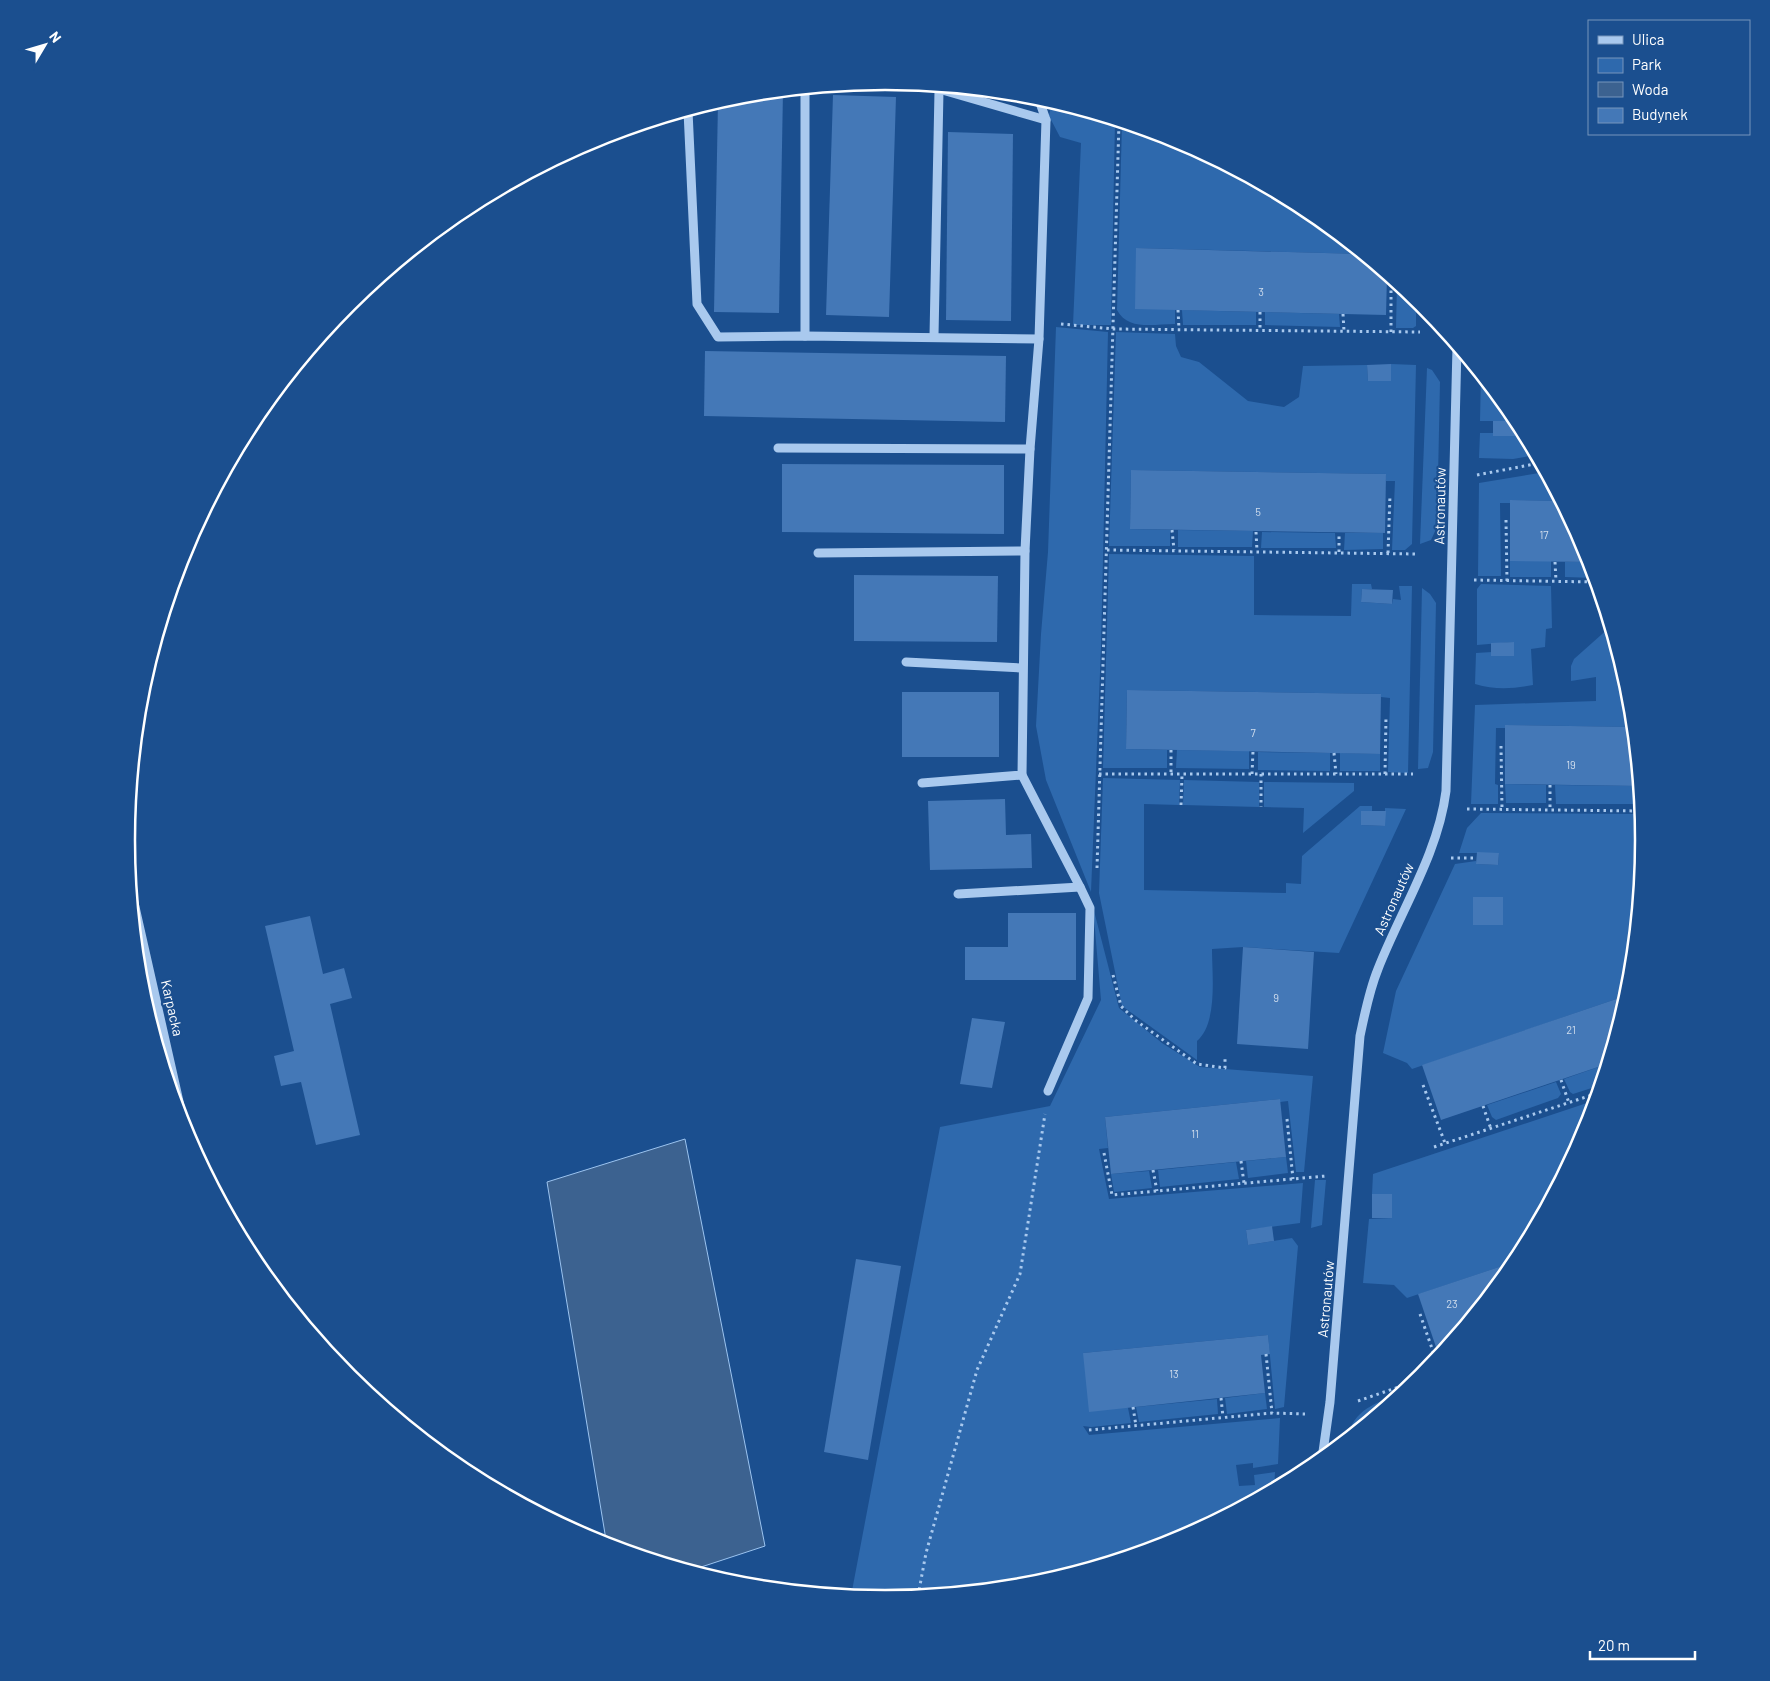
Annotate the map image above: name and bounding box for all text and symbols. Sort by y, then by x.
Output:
north arrow [20,20,70,70]
legend [1588,20,1750,135]
text: N [46,28,65,46]
text: Ulica [1632,30,1664,48]
text: Park [1632,55,1662,73]
text: Woda [1632,80,1668,98]
text: Budynek [1632,105,1688,123]
house number: 3 [1258,285,1264,298]
street label: Astronautów [1430,467,1449,545]
house number: 5 [1255,505,1261,518]
house number: 17 [1539,528,1549,541]
house number: 7 [1250,726,1256,739]
house number: 19 [1566,758,1576,771]
street label: Astronautów [1370,860,1417,938]
street label: Karpacka [158,978,187,1038]
house number: 9 [1273,991,1279,1004]
house number: 21 [1566,1023,1576,1036]
house number: 11 [1191,1127,1199,1140]
street label: Astronautów [1314,1260,1337,1338]
house number: 23 [1446,1297,1458,1310]
house number: 13 [1169,1367,1179,1380]
scale bar [1590,1628,1695,1660]
text: 20 m [1598,1636,1630,1654]

